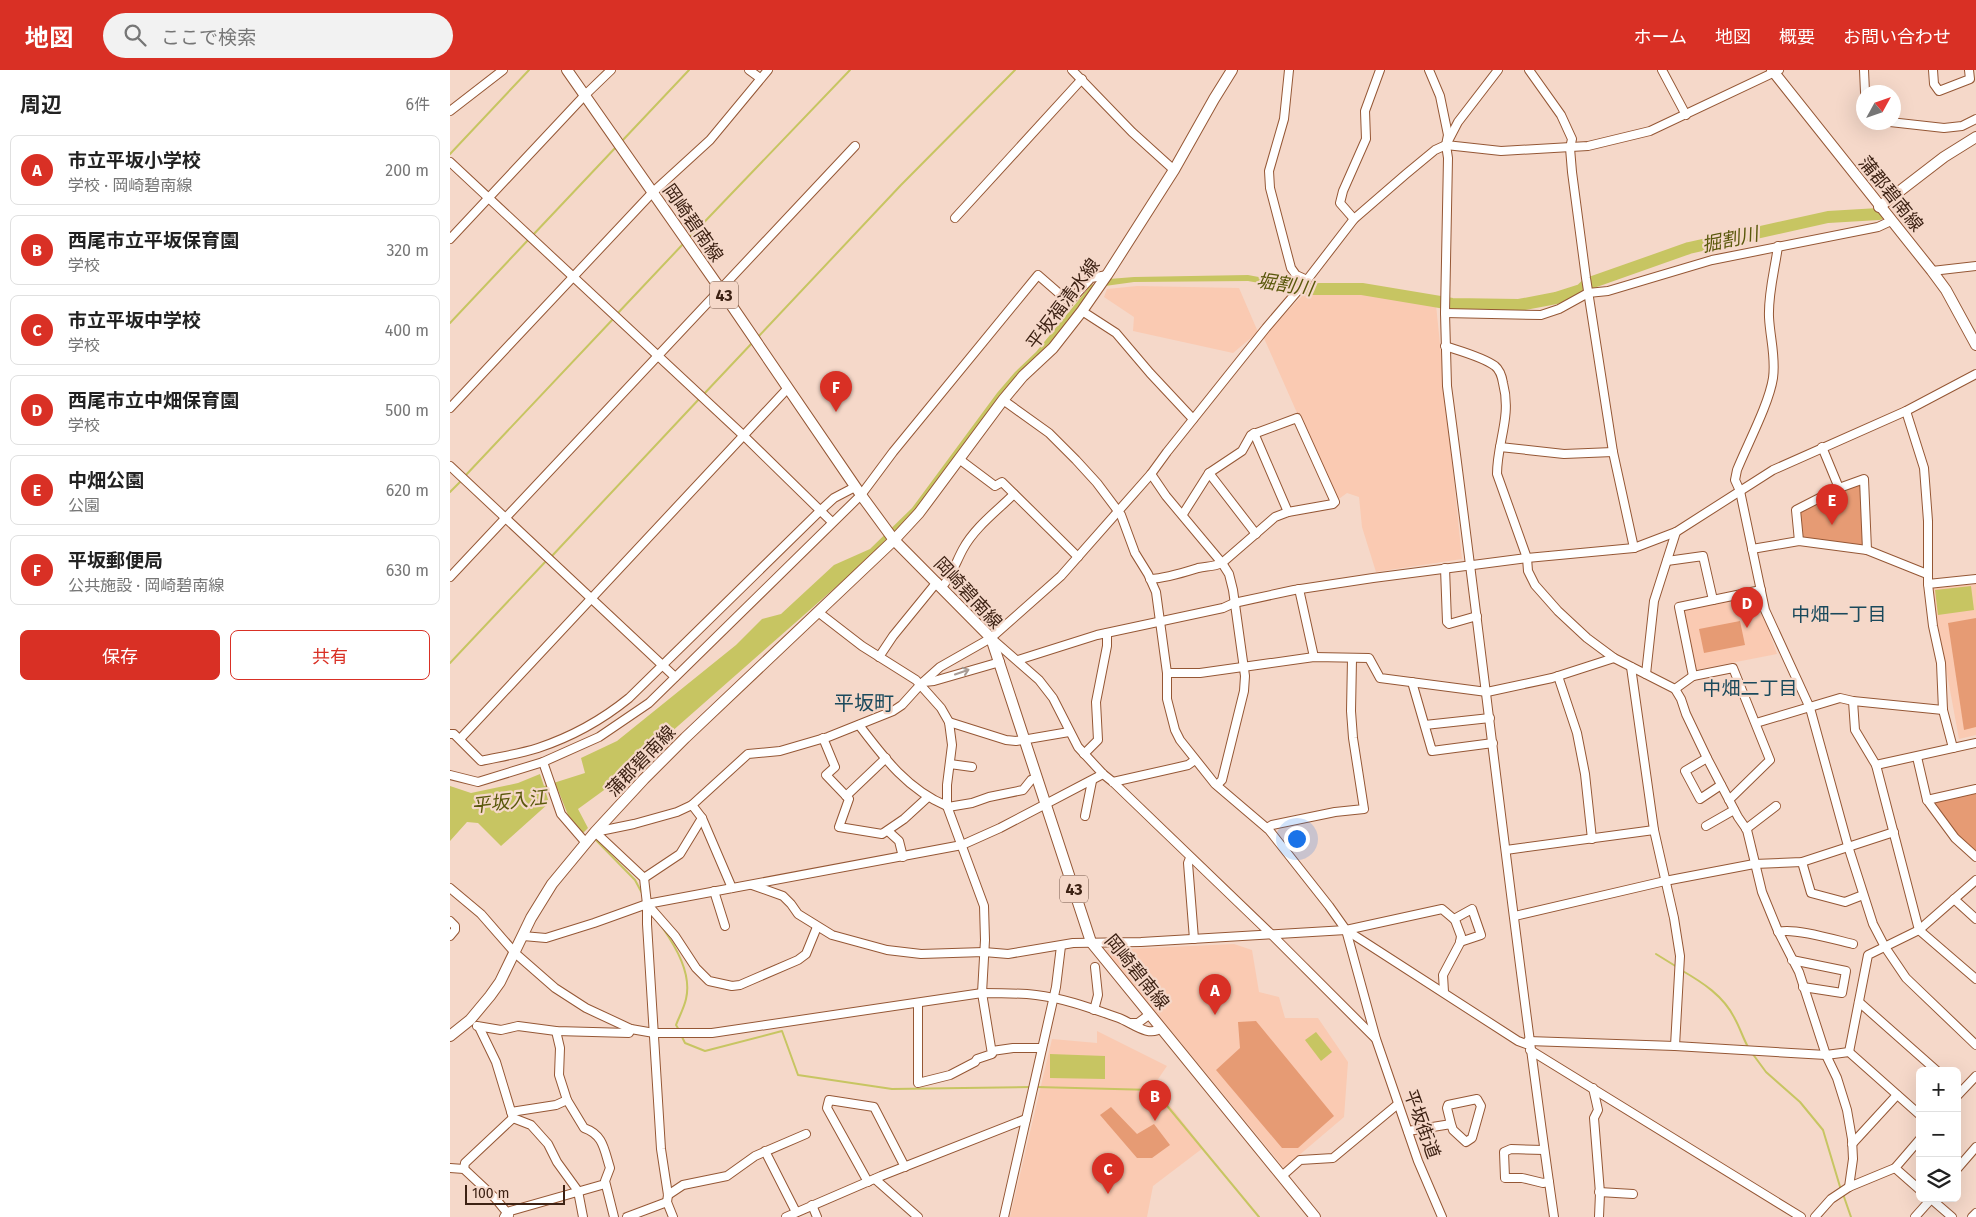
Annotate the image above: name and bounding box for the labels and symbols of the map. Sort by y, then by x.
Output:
north arrow [1856,85,1901,130]
street label: 蒲郡碧南線 [1854,152,1928,236]
street label: 岡崎碧南線 [658,180,728,266]
water label: 掘割川 [1700,222,1762,257]
street label: 平坂福清水線 [1022,254,1104,354]
water label: 堀割川 [1255,269,1317,301]
road number: 43 [710,282,738,308]
pin: F [820,371,852,412]
pin: E [1816,484,1848,525]
street label: 岡崎碧南線 [929,553,1007,633]
pin: D [1731,587,1763,628]
district label: 中畑一丁目 [1791,603,1887,626]
one-way arrow [953,667,969,677]
district label: 中畑二丁目 [1702,677,1798,700]
district label: 平坂町 [834,691,894,715]
street label: 蒲郡碧南線 [602,721,680,801]
water label: 平坂入江 [470,785,550,818]
your location [1284,826,1310,852]
road number: 43 [1060,876,1088,902]
street label: 岡崎碧南線 [1100,930,1174,1014]
pin: A [1199,974,1231,1015]
pin: B [1139,1080,1171,1121]
street label: 平坂街道 [1399,1086,1445,1162]
pin: C [1092,1153,1124,1194]
scale bar [465,1182,565,1205]

